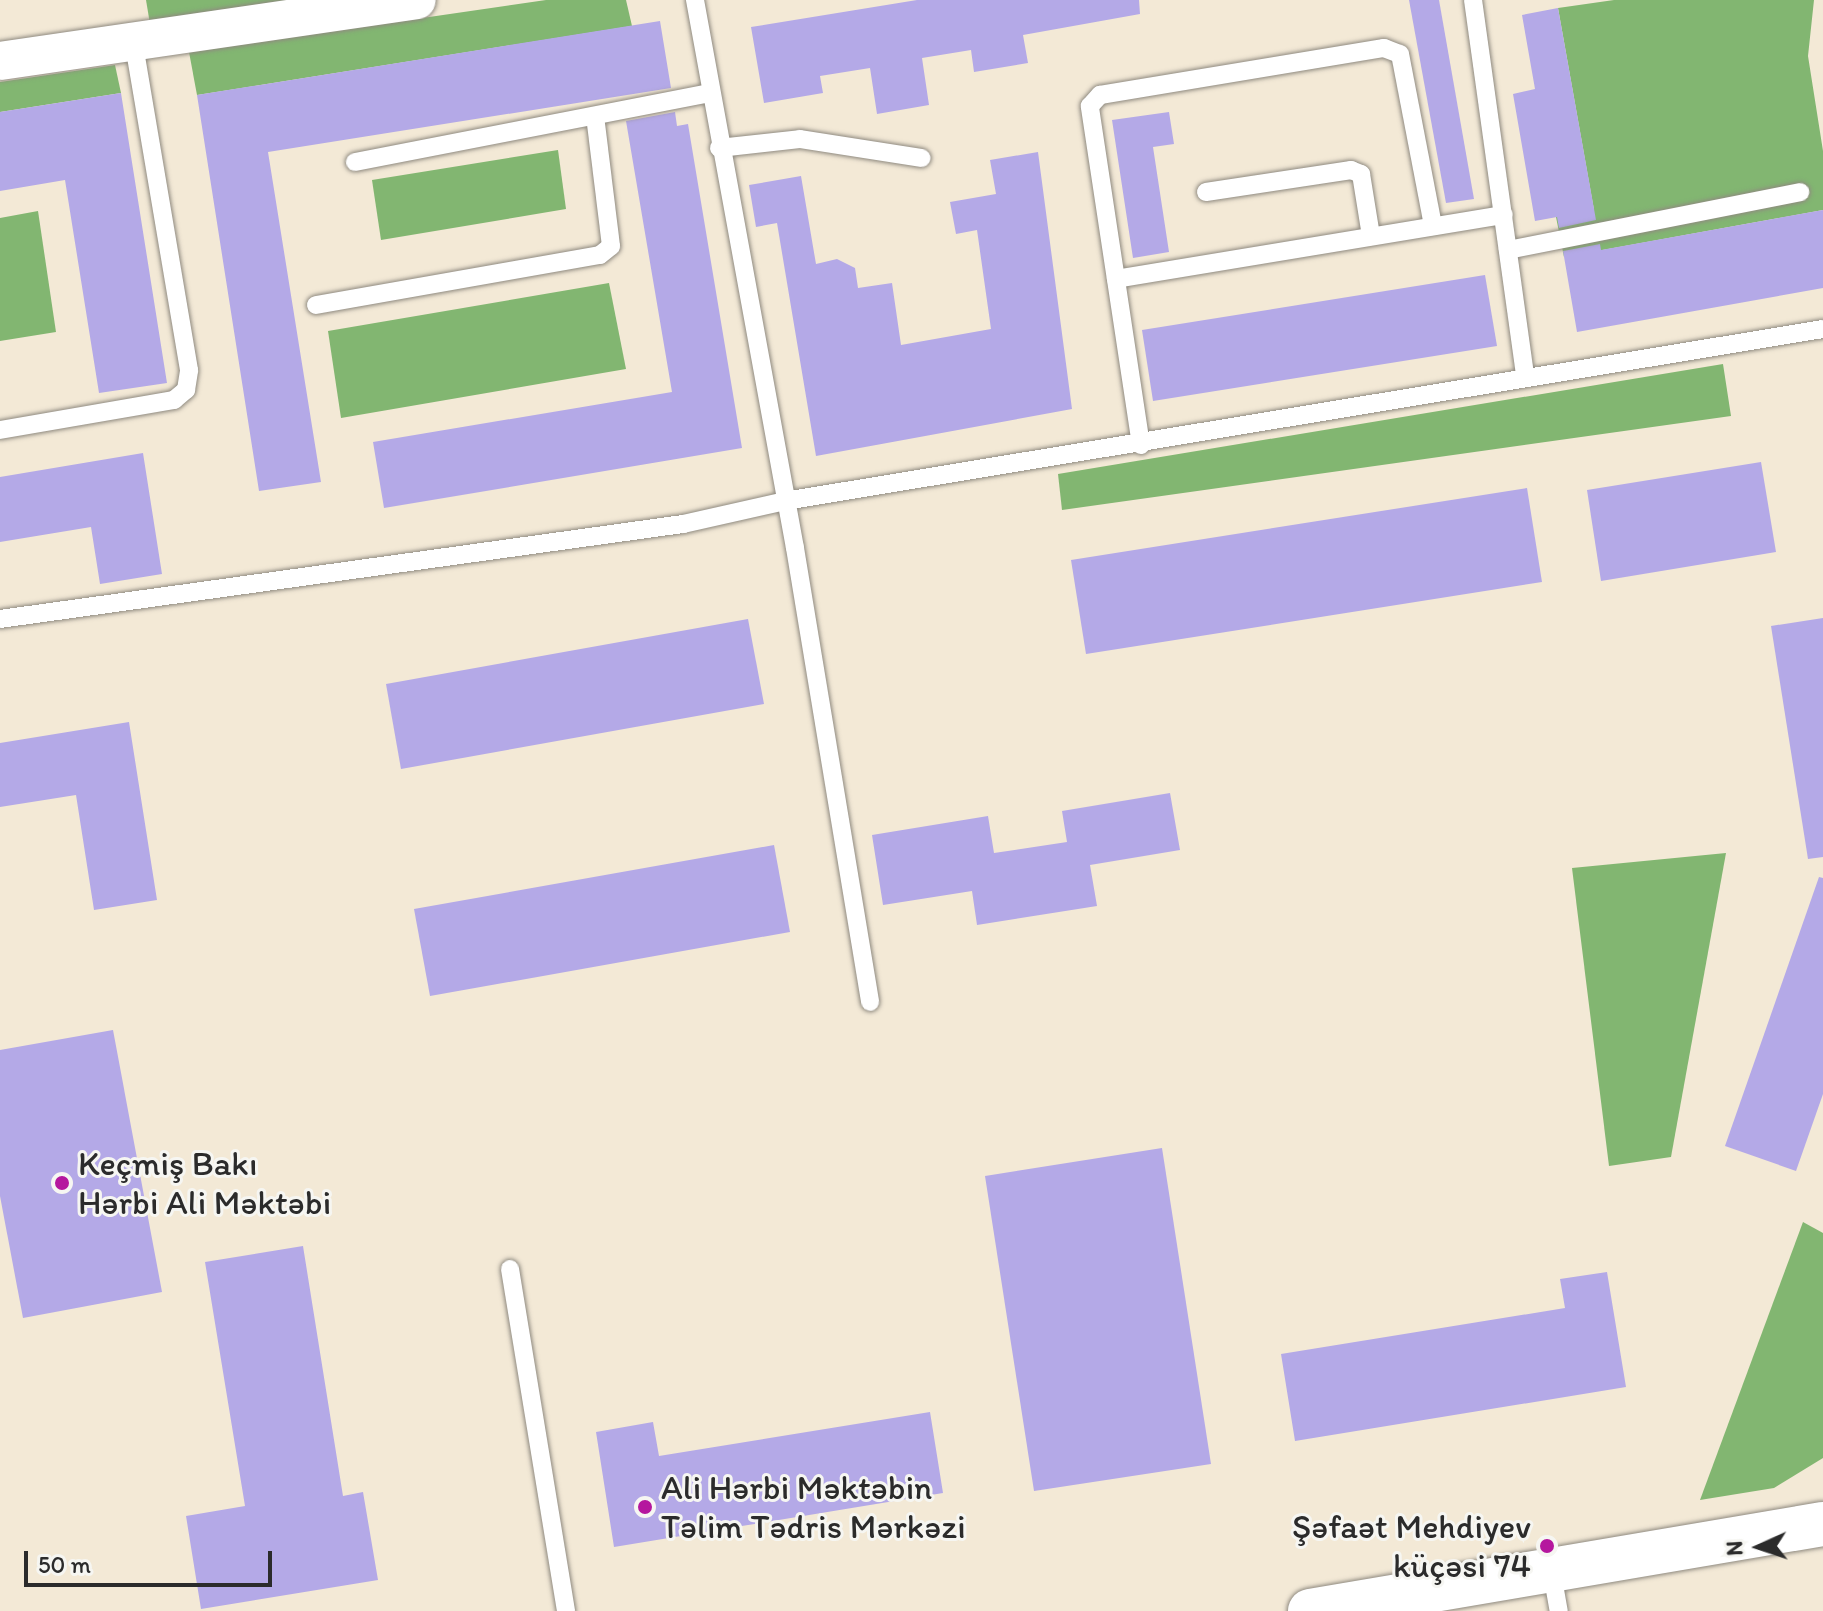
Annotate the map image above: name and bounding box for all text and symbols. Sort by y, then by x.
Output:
place label: Keçmiş Bakı Hərbi Ali Məktəbi [78,1143,331,1222]
marker: Keçmiş Bakı Hərbi Ali Məktəbi [53,1174,71,1192]
place label: Ali Hərbi Məktəbin Təlim Tədris Mərkəzi [661,1467,966,1546]
marker: Ali Hərbi Məktəbin Təlim Tədris Mərkəzi [636,1498,654,1516]
place label: Şəfaət Mehdiyev küçəsi 74 [1291,1506,1531,1586]
north arrow [1719,1507,1799,1587]
scale bar [28,1535,276,1585]
marker: Şəfaət Mehdiyev küçəsi 74 [1538,1537,1556,1555]
text: N [1721,1540,1748,1556]
text: 50 m [38,1550,91,1579]

